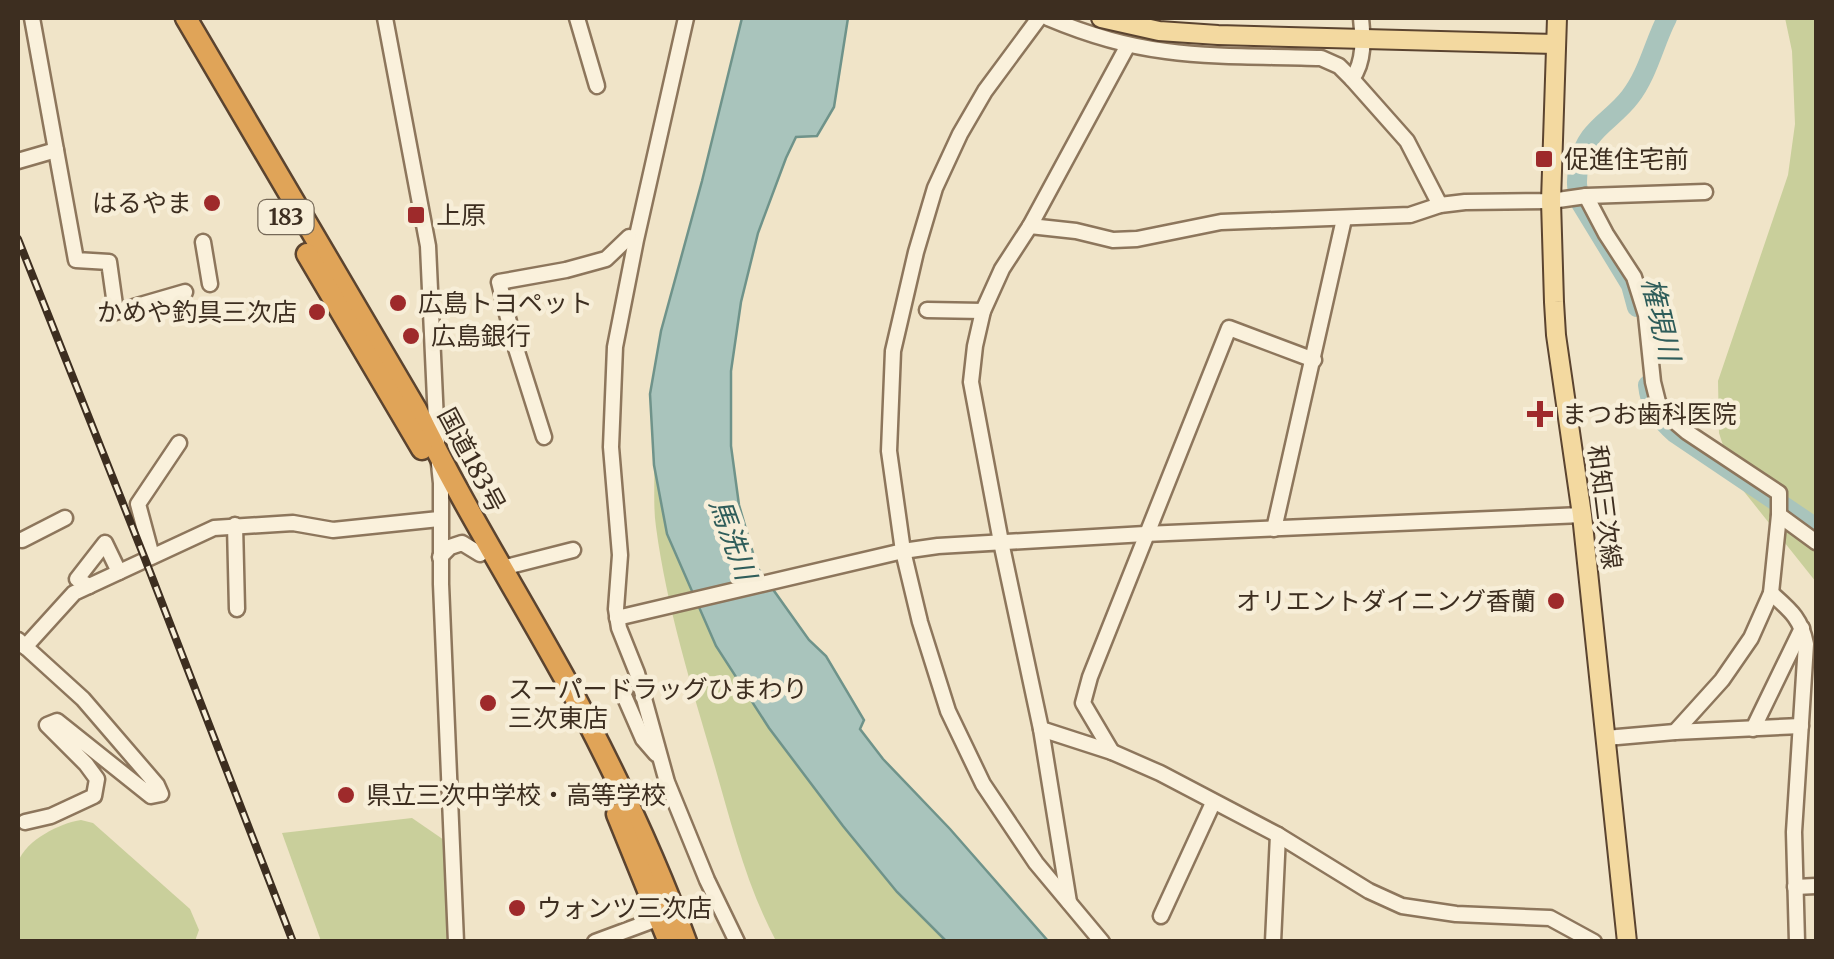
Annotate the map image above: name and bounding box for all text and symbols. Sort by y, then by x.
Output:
place label: 促進住宅前 [1564,143,1689,175]
marker: 促進住宅前 [1533,148,1555,170]
place label: はるやま [92,187,192,219]
marker: はるやま [201,192,223,214]
place label: 上原 [436,199,486,231]
road number: 183 [258,200,314,234]
marker: 上原 [405,204,427,226]
water label: 権現川 [1634,274,1689,367]
place label: 広島トヨペット [418,287,593,319]
marker: 広島トヨペット [387,292,409,314]
place label: かめや釣具三次店 [97,296,297,328]
marker: かめや釣具三次店 [306,301,328,323]
place label: 広島銀行 [431,320,531,352]
marker: 広島銀行 [400,325,422,347]
place label: まつお歯科医院 [1562,398,1737,430]
marker: まつお歯科医院 [1527,401,1553,427]
street label: 国道183号 [431,402,513,518]
street label: 和知三次線 [1582,443,1628,571]
water label: 馬洗川 [702,493,765,587]
place label: オリエントダイニング香蘭 [1236,585,1536,617]
marker: オリエントダイニング香蘭 [1545,590,1567,612]
place label: スーパードラッグひまわり 三次東店 [508,673,808,734]
marker: スーパードラッグひまわり 三次東店 [477,692,499,714]
place label: 県立三次中学校・高等学校 [366,779,666,811]
marker: 県立三次中学校・高等学校 [335,784,357,806]
place label: ウォンツ三次店 [537,892,712,924]
marker: ウォンツ三次店 [506,897,528,919]

